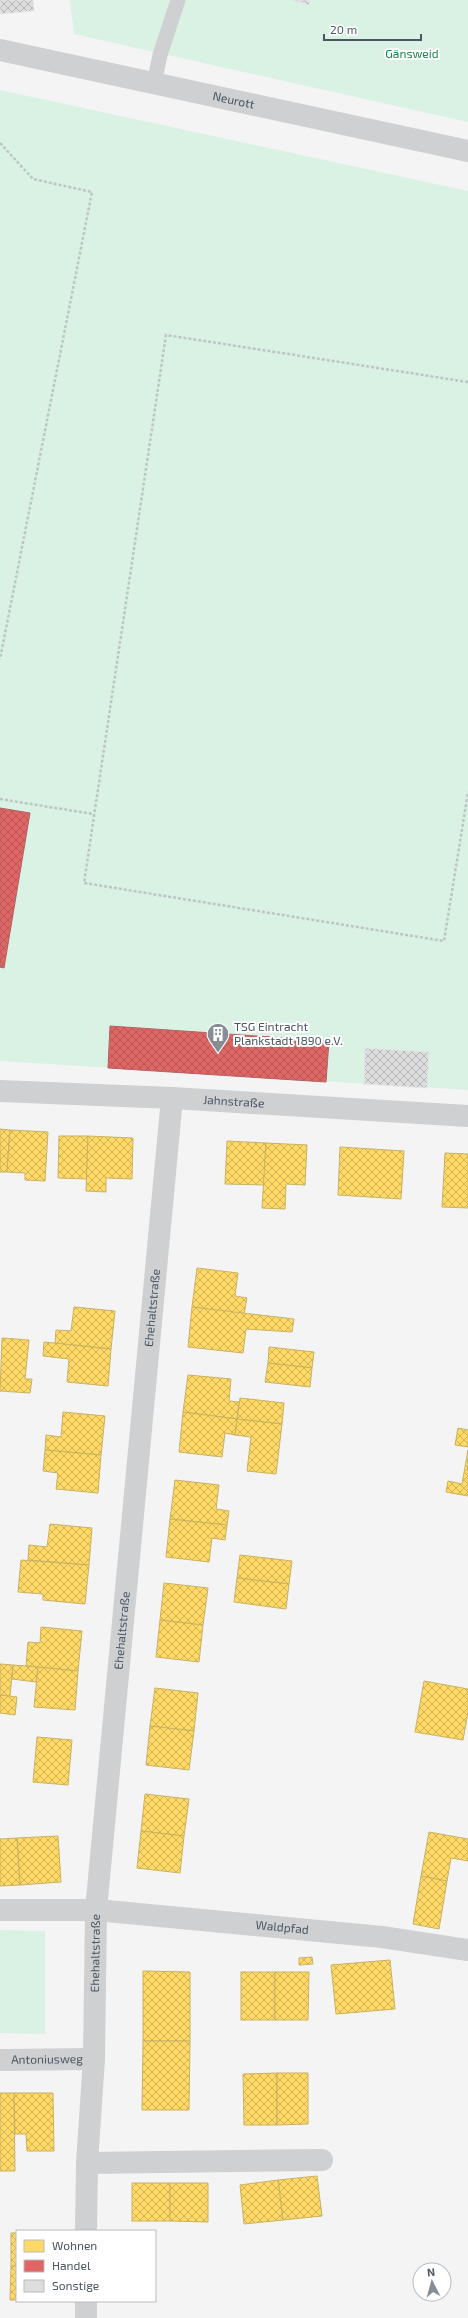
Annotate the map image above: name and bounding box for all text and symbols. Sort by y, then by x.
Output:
scale bar [324,16,421,42]
text: 20 m [330,22,357,36]
park label: Gänsweid [385,46,439,60]
street label: Neurott [212,88,256,111]
place label: TSG Eintracht Plankstadt 1890 e.V. [234,1019,343,1047]
building icon: TSG Eintracht Plankstadt 1890 e.V. [205,1021,231,1054]
street label: Jahnstraße [203,1092,265,1110]
street label: Ehehaltstraße [141,1268,162,1348]
street label: Ehehaltstraße [111,1591,132,1670]
street label: Ehehaltstraße [87,1914,102,1993]
street label: Waldpfad [255,1917,309,1936]
street label: Antoniusweg [11,2051,83,2066]
legend [16,2230,156,2302]
text: Wohnen [52,2238,97,2252]
text: Handel [52,2258,91,2272]
north arrow [412,2262,452,2302]
text: N [426,2265,436,2278]
text: Sonstige [52,2278,99,2292]

